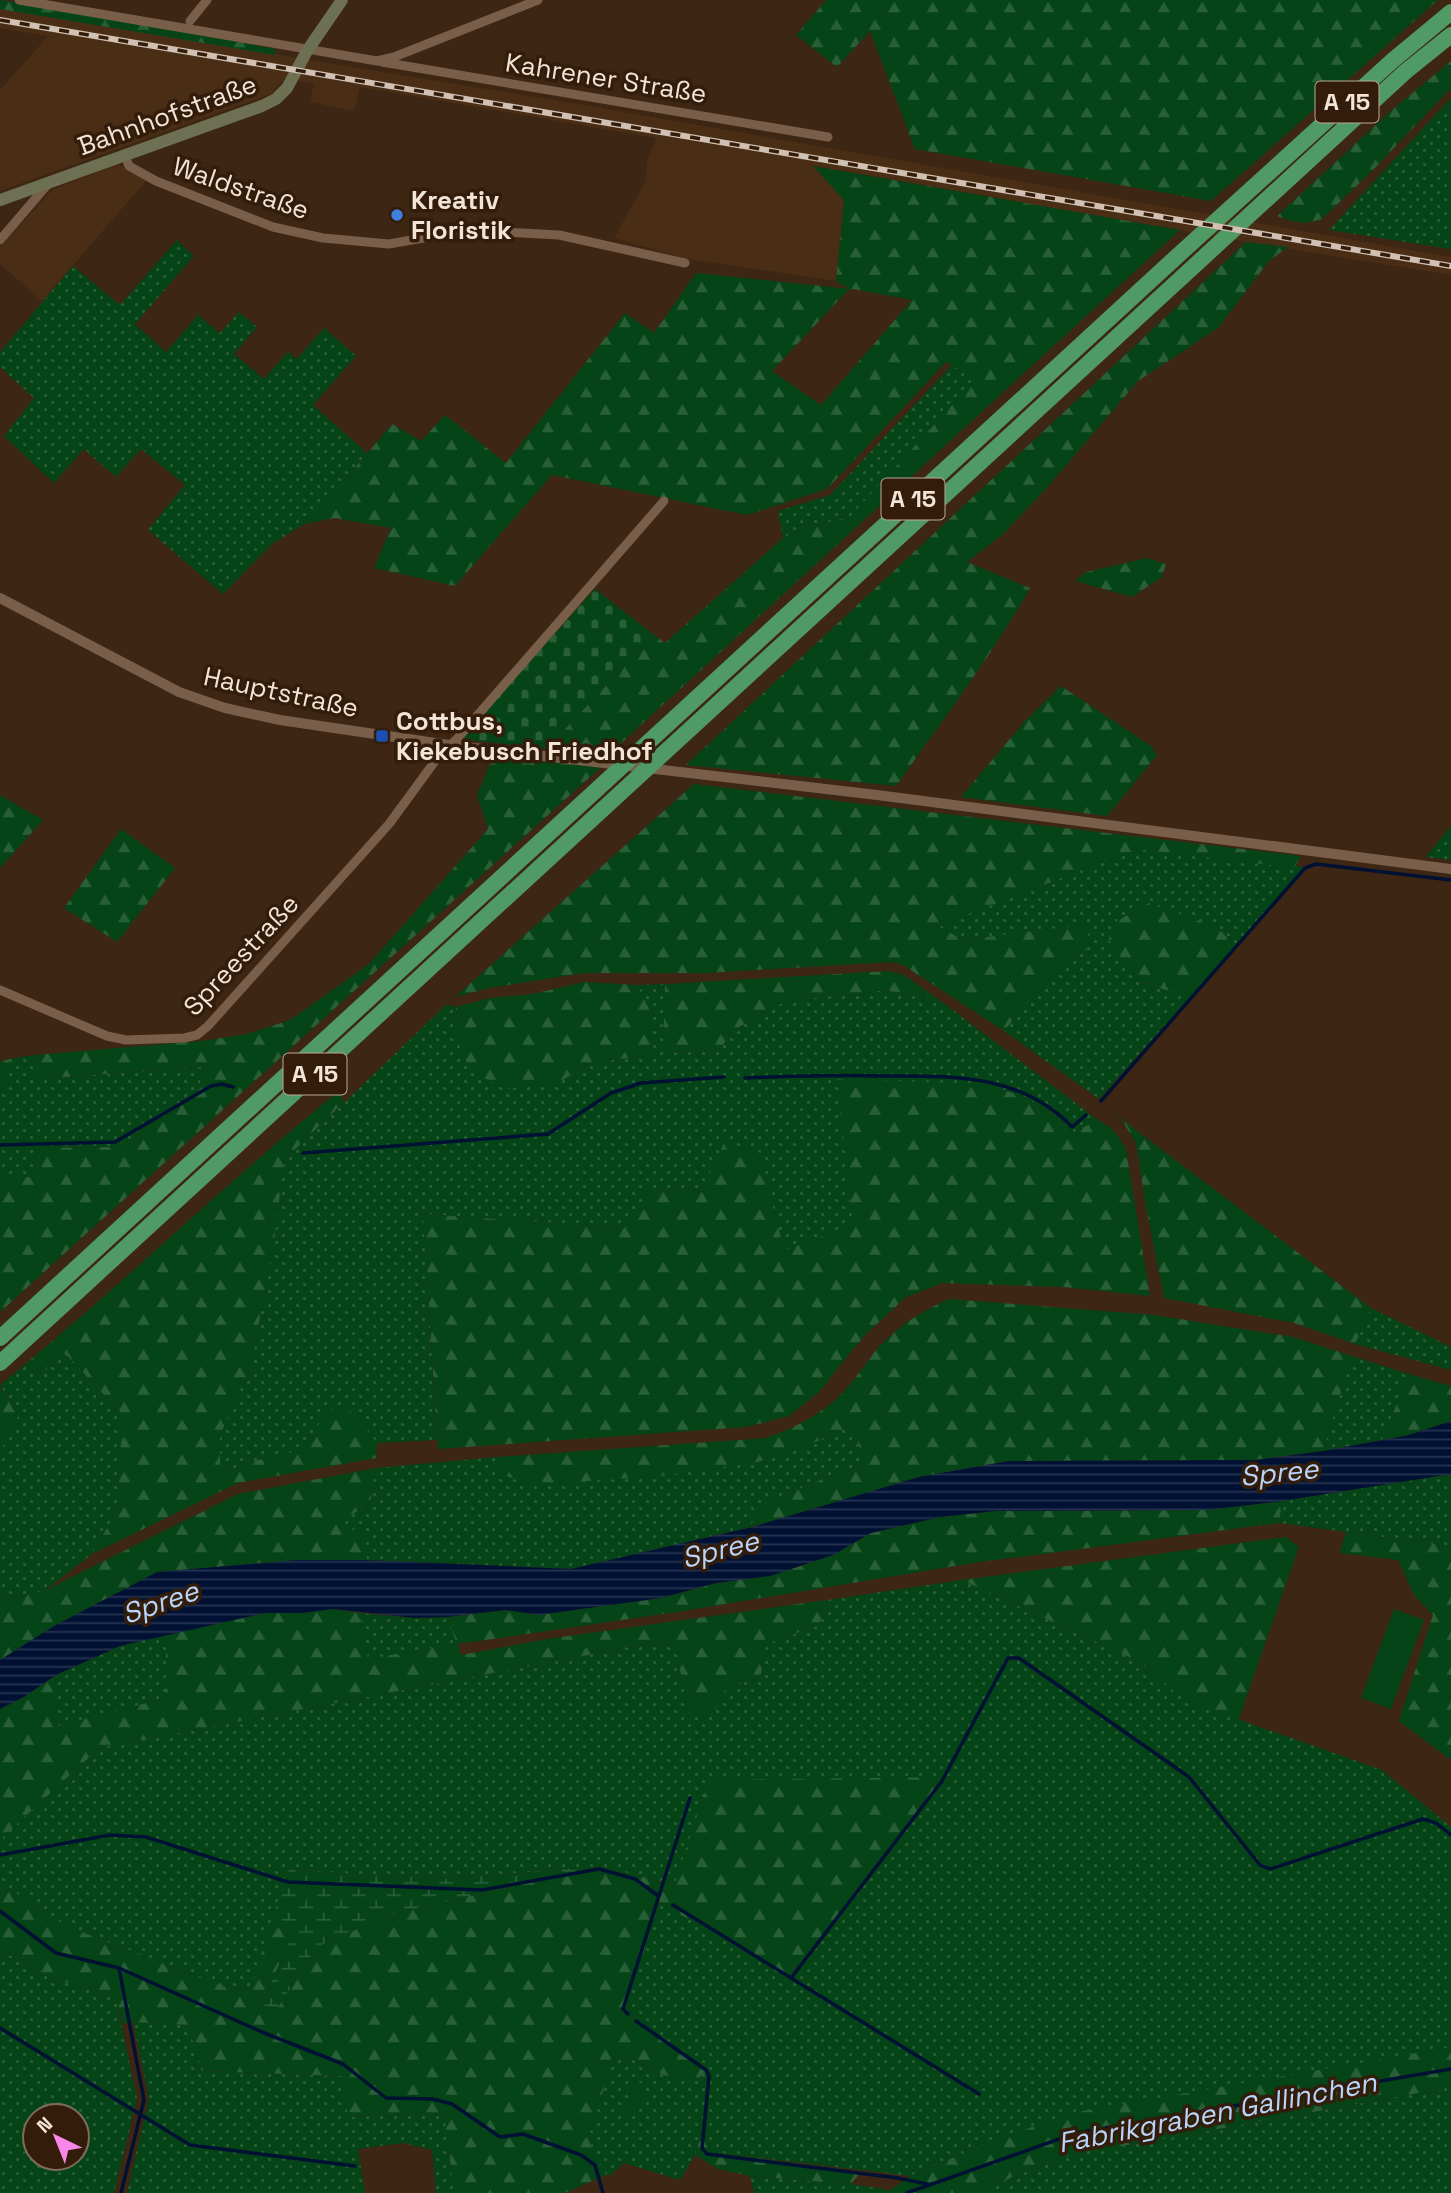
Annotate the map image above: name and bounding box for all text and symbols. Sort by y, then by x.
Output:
street label: Kahrener Straße [503,45,709,111]
street label: Bahnhofstraße [73,67,261,163]
road number: A 15 [1316,82,1378,122]
street label: Waldstraße [168,149,314,227]
place label: Kreativ Floristik [411,183,512,247]
marker: Kreativ Floristik [389,207,405,223]
road number: A 15 [881,478,944,520]
street label: Hauptstraße [201,659,361,725]
place label: Cottbus, Kiekebusch Friedhof [396,704,653,768]
marker: Cottbus, Kiekebusch Friedhof [374,728,390,744]
street label: Spreestraße [176,887,306,1023]
road number: A 15 [284,1054,346,1094]
water label: Spree [1238,1450,1321,1494]
water label: Spree [678,1522,764,1576]
water label: Spree [117,1572,204,1632]
water label: Fabrikgraben Gallinchen [1055,2063,1380,2161]
north arrow [21,2102,91,2172]
text: N [32,2111,58,2138]

